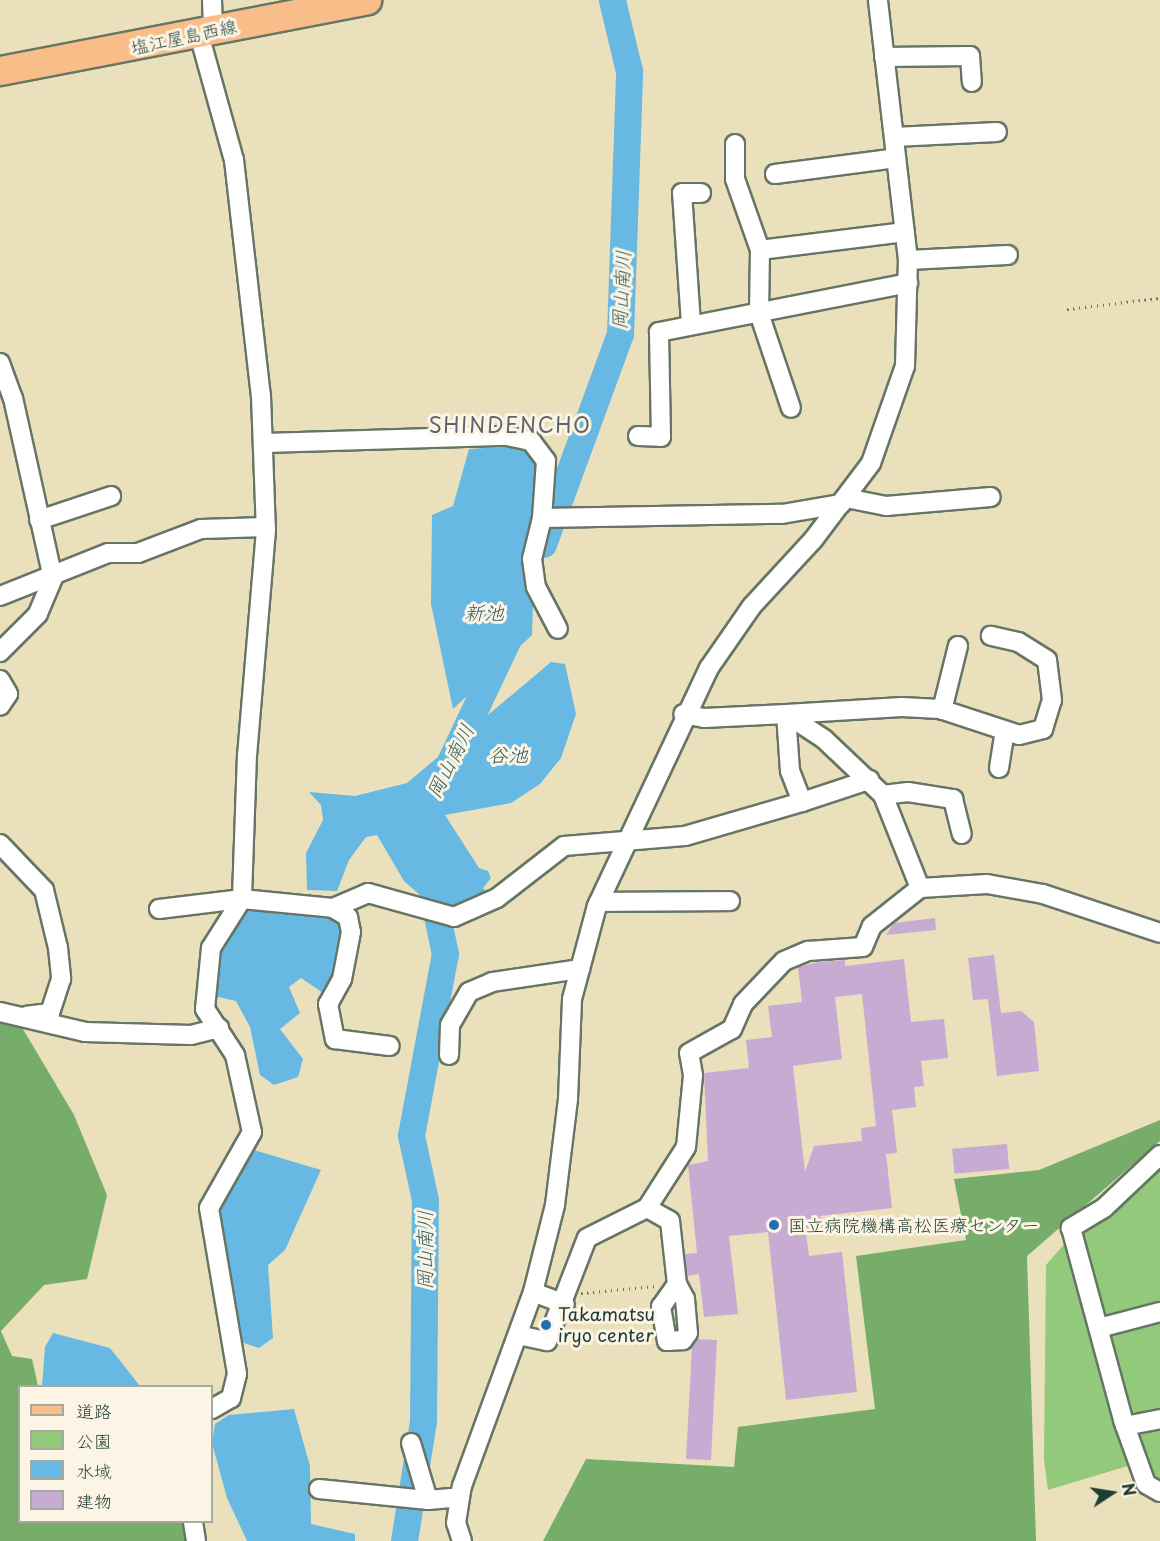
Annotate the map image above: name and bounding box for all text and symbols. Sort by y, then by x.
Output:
street label: 塩江屋島西線 [129,15,239,59]
water label: 岡山南川 [607,249,635,331]
district label: SHINDENCHO [428,411,592,437]
water label: 新池 [464,600,504,624]
water label: 岡山南川 [421,720,479,802]
water label: 谷池 [488,742,528,766]
water label: 岡山南川 [412,1210,436,1290]
place label: 国立病院機構高松医療センター [788,1214,1040,1236]
marker: 国立病院機構高松医療センター [765,1216,783,1234]
place label: Takamatsu iryo center [558,1304,655,1346]
marker: Takamatsu iryo center [539,1318,553,1332]
legend [18,1385,213,1523]
text: 道路 [76,1397,112,1424]
text: 公園 [76,1427,112,1454]
text: 水域 [76,1457,112,1484]
north arrow [1082,1463,1142,1523]
text: N [1117,1481,1143,1498]
text: 建物 [76,1487,112,1514]

